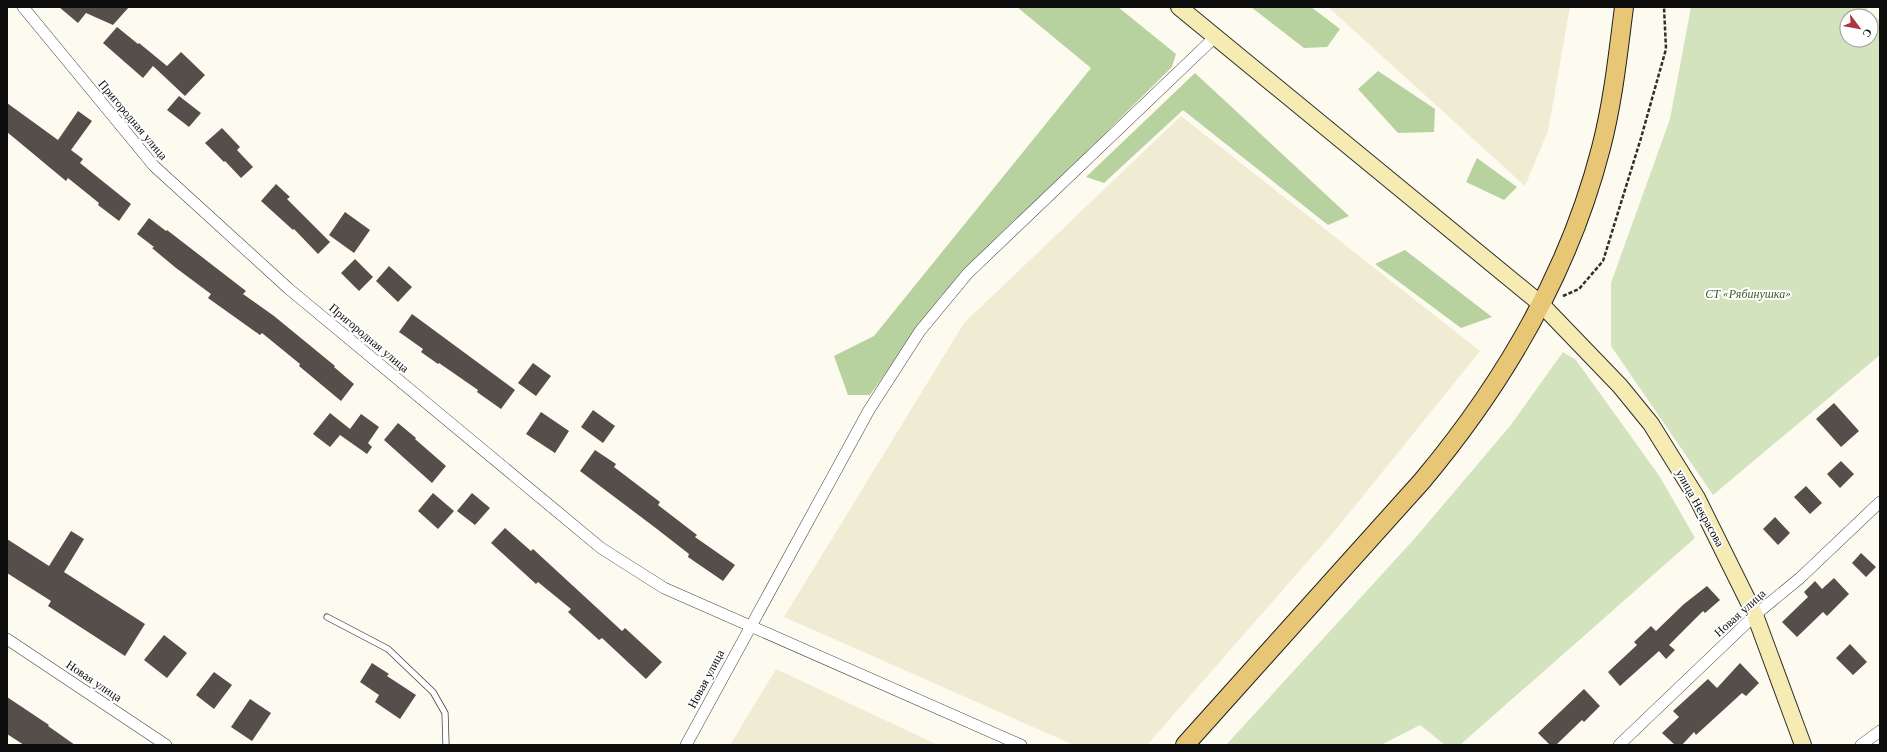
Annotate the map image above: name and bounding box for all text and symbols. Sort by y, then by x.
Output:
north arrow [1839,8,1879,48]
text: С [1859,26,1876,40]
street label: Пригородная улица [96,77,172,163]
park label: СТ «Рябинушка» [1705,286,1791,301]
street label: Пригородная улица [326,300,413,376]
street label: улица Некрасова [1673,466,1728,550]
street label: Новая улица [1711,585,1769,640]
street label: Новая улица [684,646,728,711]
street label: Новая улица [64,656,126,705]

